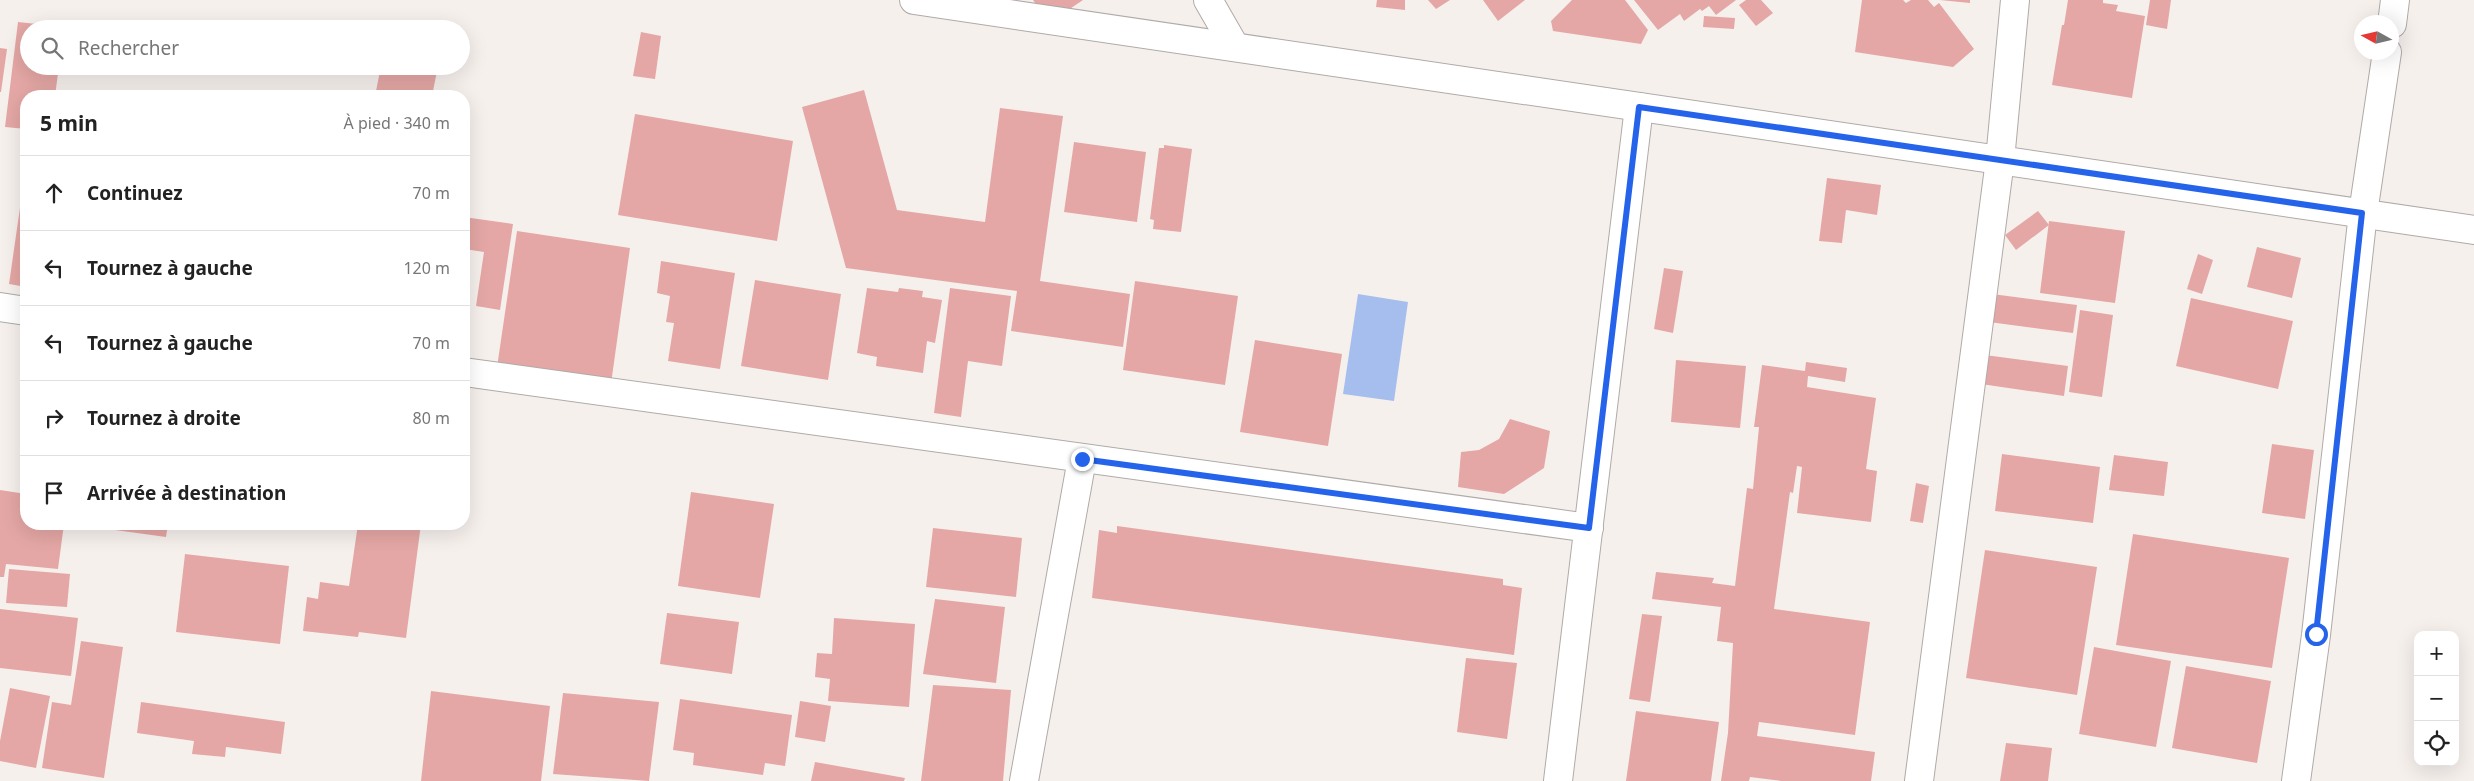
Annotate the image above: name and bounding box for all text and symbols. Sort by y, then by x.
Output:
north arrow [2354,15,2399,60]
search box [20,20,470,75]
icon: search [38,34,66,62]
text: Rechercher [78,35,179,61]
text: 5 min [40,109,98,137]
text: À pied · 340 m [344,112,450,134]
icon: ahead [40,179,68,207]
text: Continuez [87,180,183,206]
text: 70 m [413,182,450,204]
icon: left [40,254,68,282]
text: Tournez à gauche [87,255,253,281]
text: 120 m [403,257,450,279]
icon: left [40,329,68,357]
text: Tournez à gauche [87,330,253,356]
text: 70 m [413,332,450,354]
icon: right [40,404,68,432]
text: Tournez à droite [87,405,241,431]
text: 80 m [413,407,450,429]
route end [1071,448,1094,471]
icon: arrive [40,479,68,507]
text: Arrivée à destination [87,480,286,506]
route start [2305,623,2328,646]
map controls [2414,631,2459,766]
button: + [2414,631,2459,676]
button: − [2414,676,2459,721]
button: locate [2414,721,2459,766]

